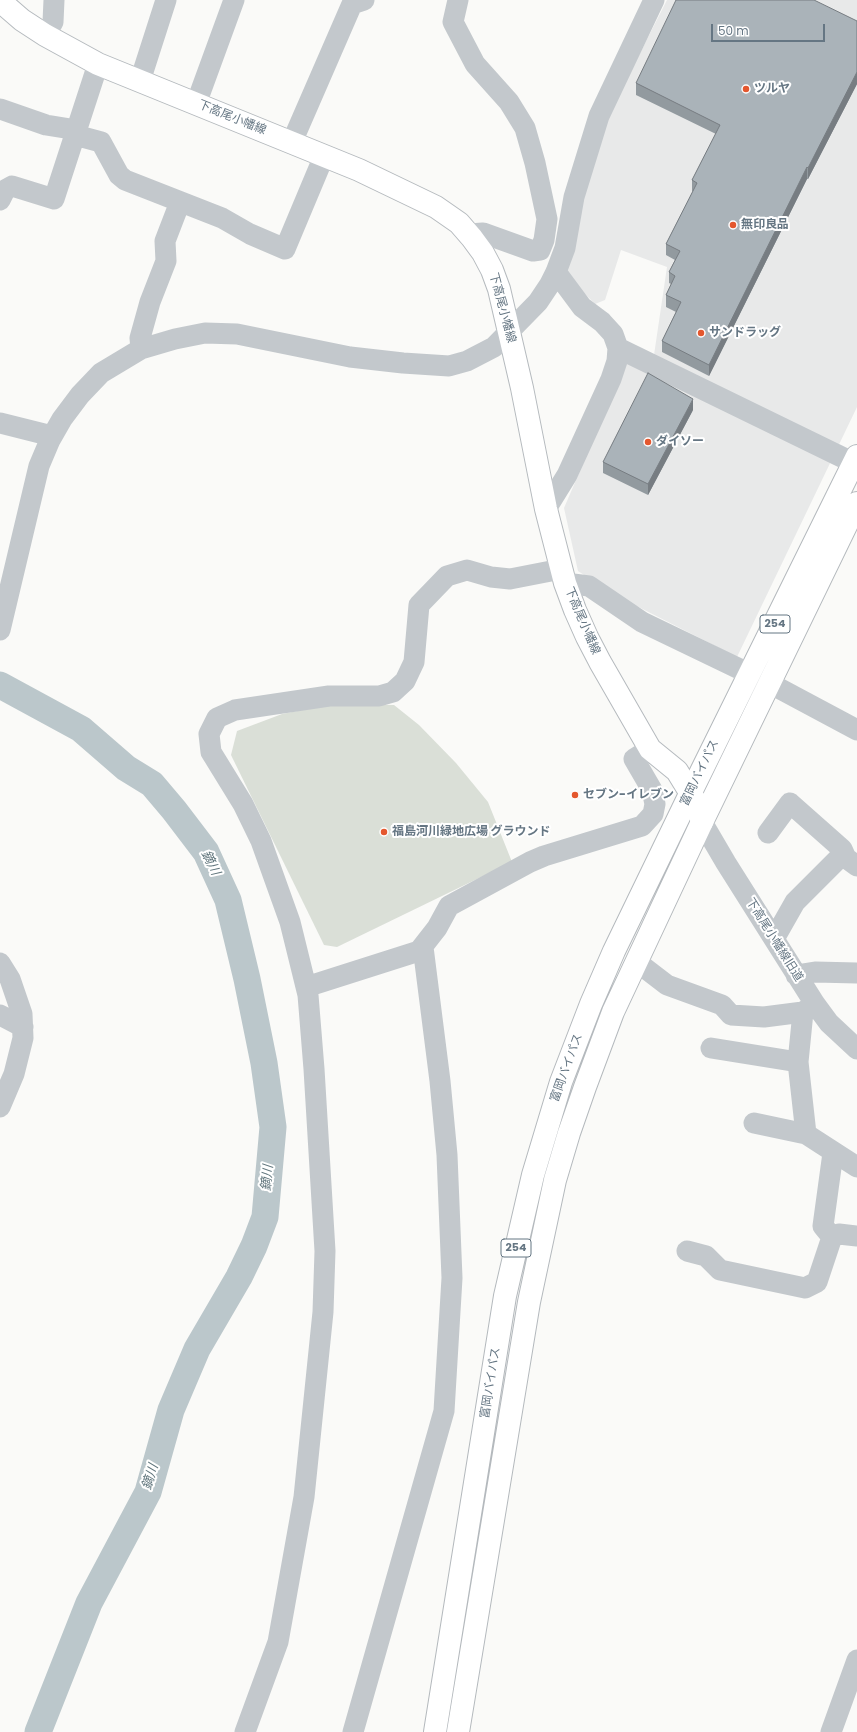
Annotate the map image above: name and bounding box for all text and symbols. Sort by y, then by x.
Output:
scale bar [713,16,827,42]
text: 50 m [718,22,749,39]
place label: ツルヤ [754,82,790,96]
marker: ツルヤ [741,84,751,94]
street label: 下高尾小幡線 [196,98,268,138]
place label: 無印良品 [741,218,789,232]
marker: 無印良品 [728,220,738,230]
street label: 下高尾小幡線 [486,271,518,345]
place label: サンドラッグ [709,326,781,340]
marker: サンドラッグ [696,328,706,338]
place label: ダイソー [656,435,704,449]
marker: ダイソー [643,437,653,447]
street label: 下高尾小幡線 [561,585,603,657]
road number: 254 [760,615,790,633]
street label: 富岡バイパス [678,737,722,809]
place label: セブン-イレブン [583,788,674,802]
marker: セブン-イレブン [570,790,580,800]
place label: 福島河川緑地広場 グラウンド [392,825,551,839]
marker: 福島河川緑地広場 グラウンド [379,827,389,837]
water label: 鏑川 [197,848,223,878]
street label: 下高尾小幡線旧道 [742,895,806,985]
street label: 富岡バイパス [548,1032,586,1104]
water label: 鏑川 [259,1164,277,1192]
road number: 254 [501,1239,531,1257]
street label: 富岡バイパス [478,1346,504,1420]
water label: 鏑川 [140,1462,162,1492]

